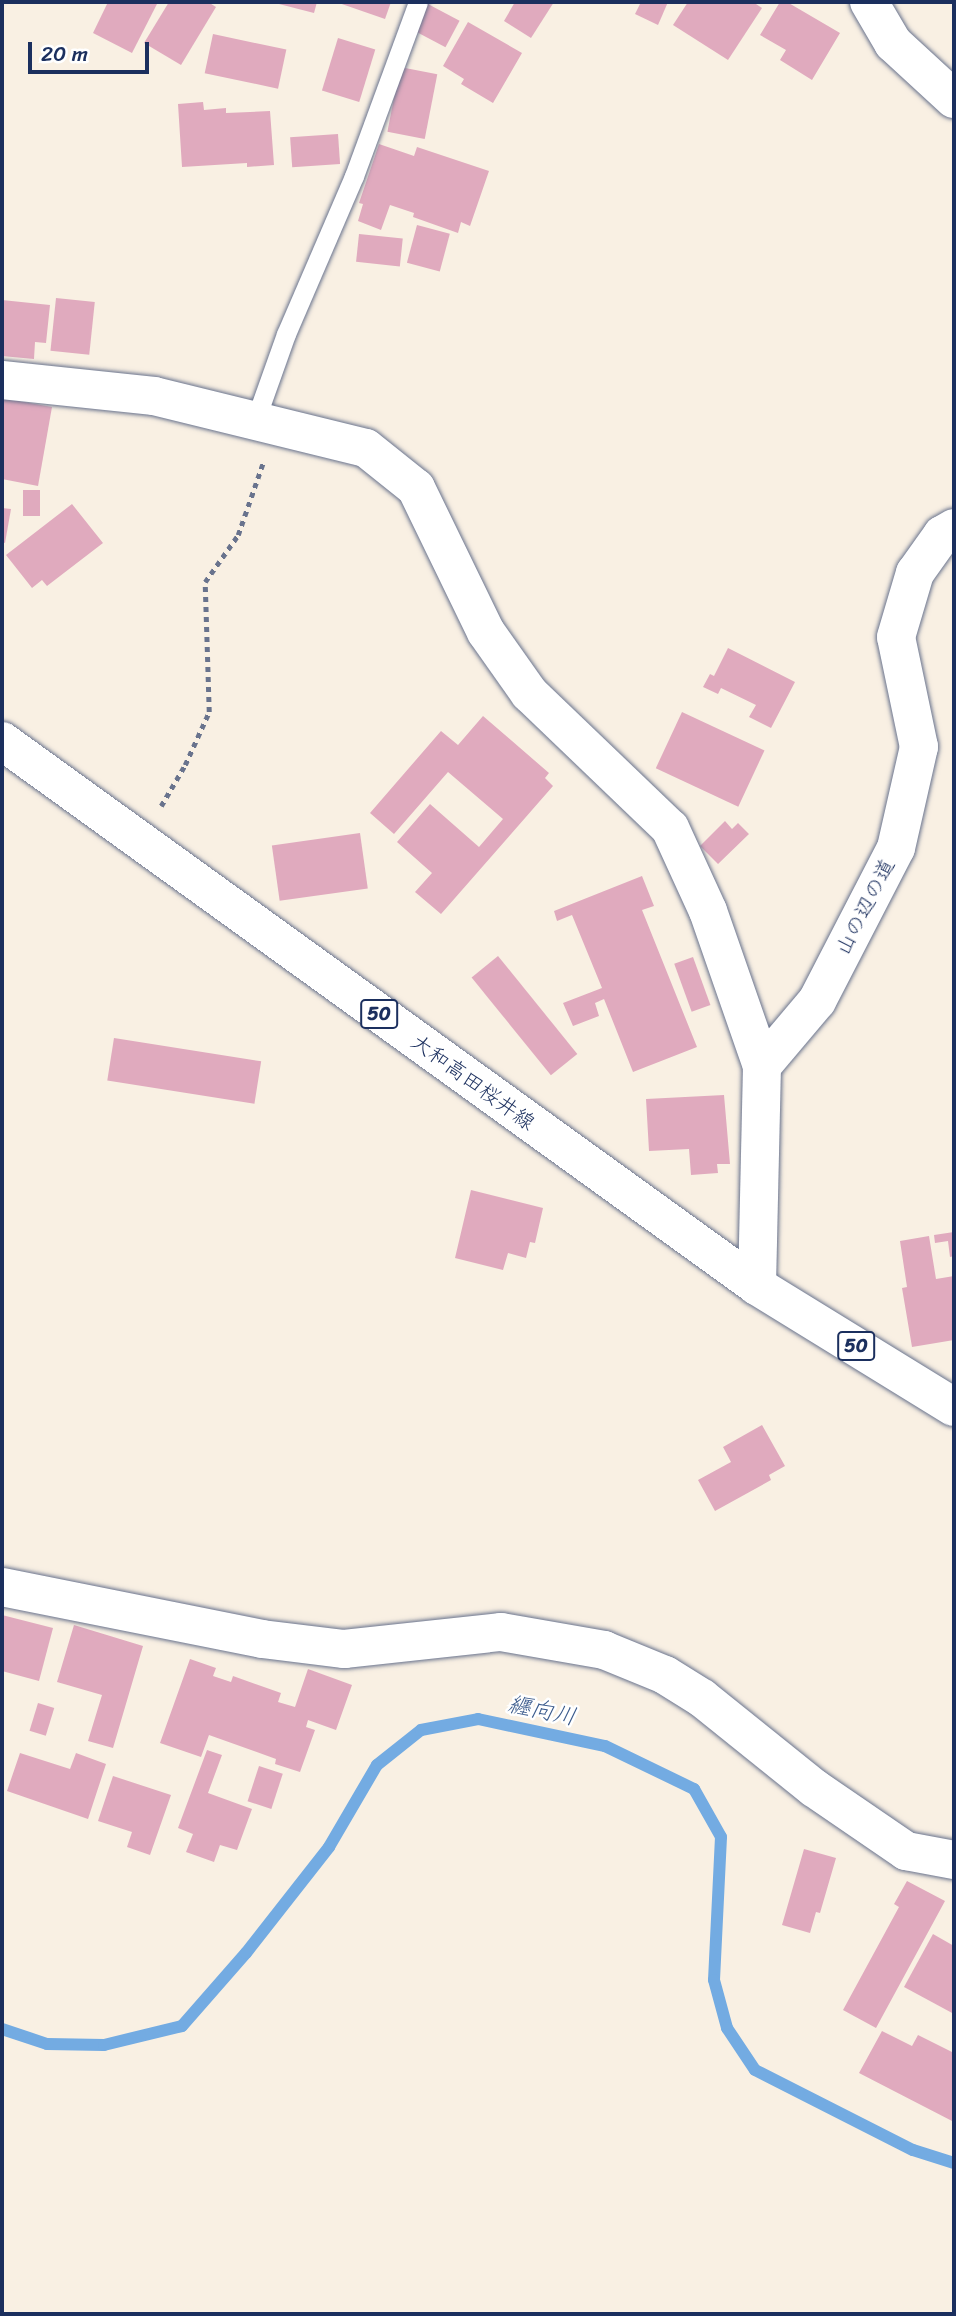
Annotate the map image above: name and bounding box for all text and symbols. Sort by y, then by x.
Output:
scale bar [32,28,152,72]
text: 20 m [41,35,88,73]
street label: 山の辺の道 [830,855,900,959]
road number: 50 [360,998,398,1030]
street label: 大和高田桜井線 [406,1029,540,1135]
road number: 50 [837,1330,875,1362]
water label: 纒向川 [505,1690,579,1732]

